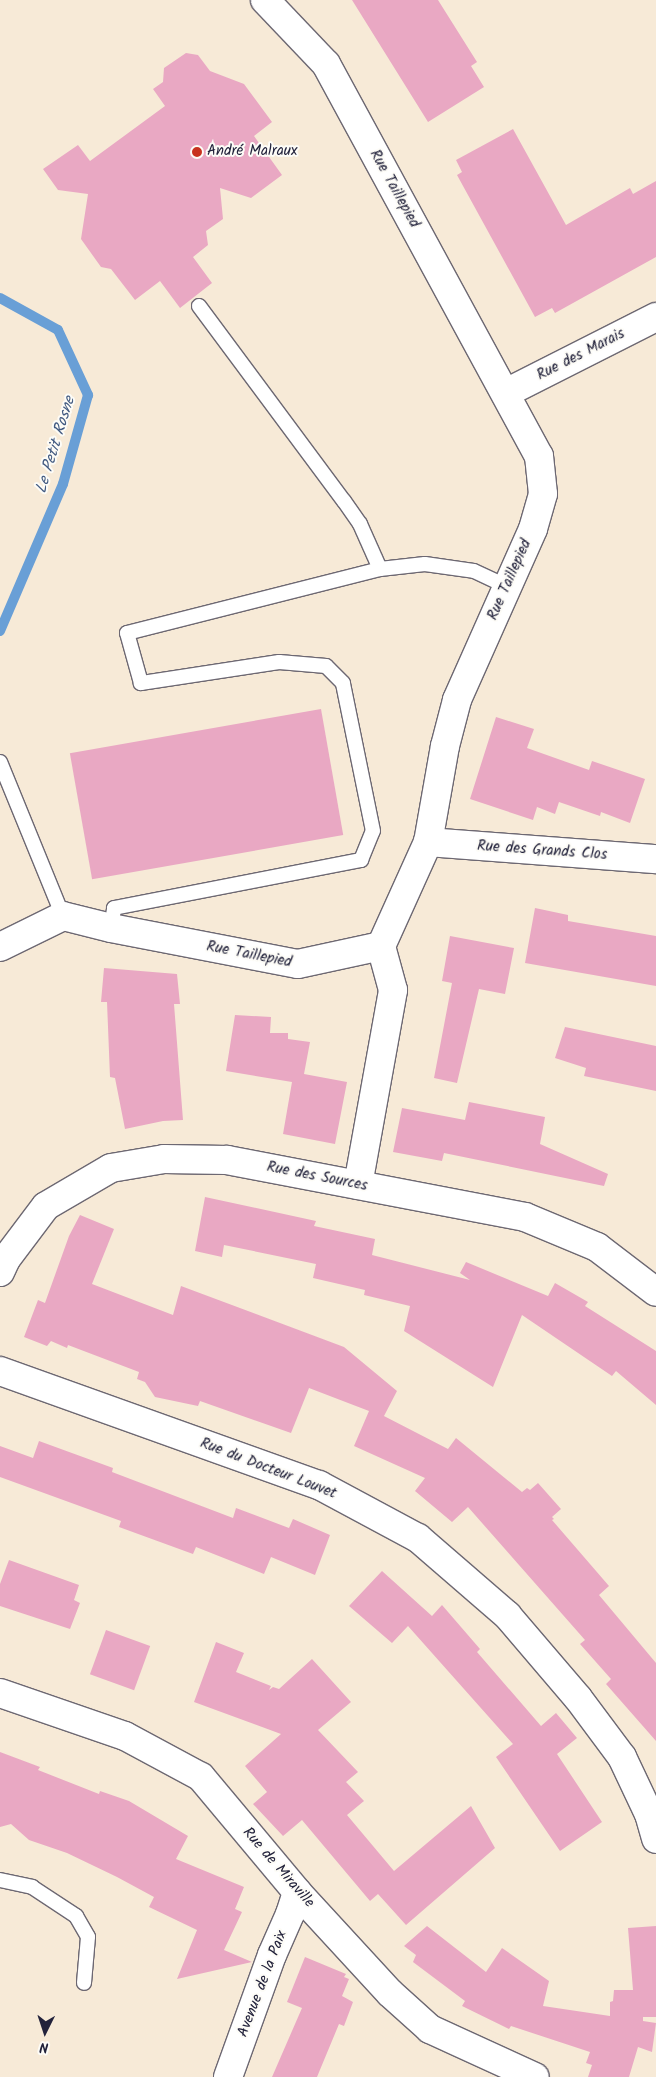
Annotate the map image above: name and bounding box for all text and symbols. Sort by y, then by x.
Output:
place label: André Malraux [207,143,297,161]
marker: André Malraux [191,146,203,158]
street label: Rue Taillepied [365,147,423,231]
street label: Rue des Marais [534,325,628,385]
water label: Le Petit Rosne [32,394,80,496]
street label: Rue Taillepied [484,537,536,623]
street label: Rue des Grands Clos [476,837,608,865]
street label: Rue Taillepied [205,938,293,972]
street label: Rue des Sources [265,1158,369,1196]
street label: Rue du Docteur Louvet [197,1435,339,1503]
street label: Rue de Miraville [238,1824,318,1912]
street label: Avenue de la Paix [234,1928,292,2040]
north arrow [20,2007,70,2057]
text: N [39,2036,49,2058]

